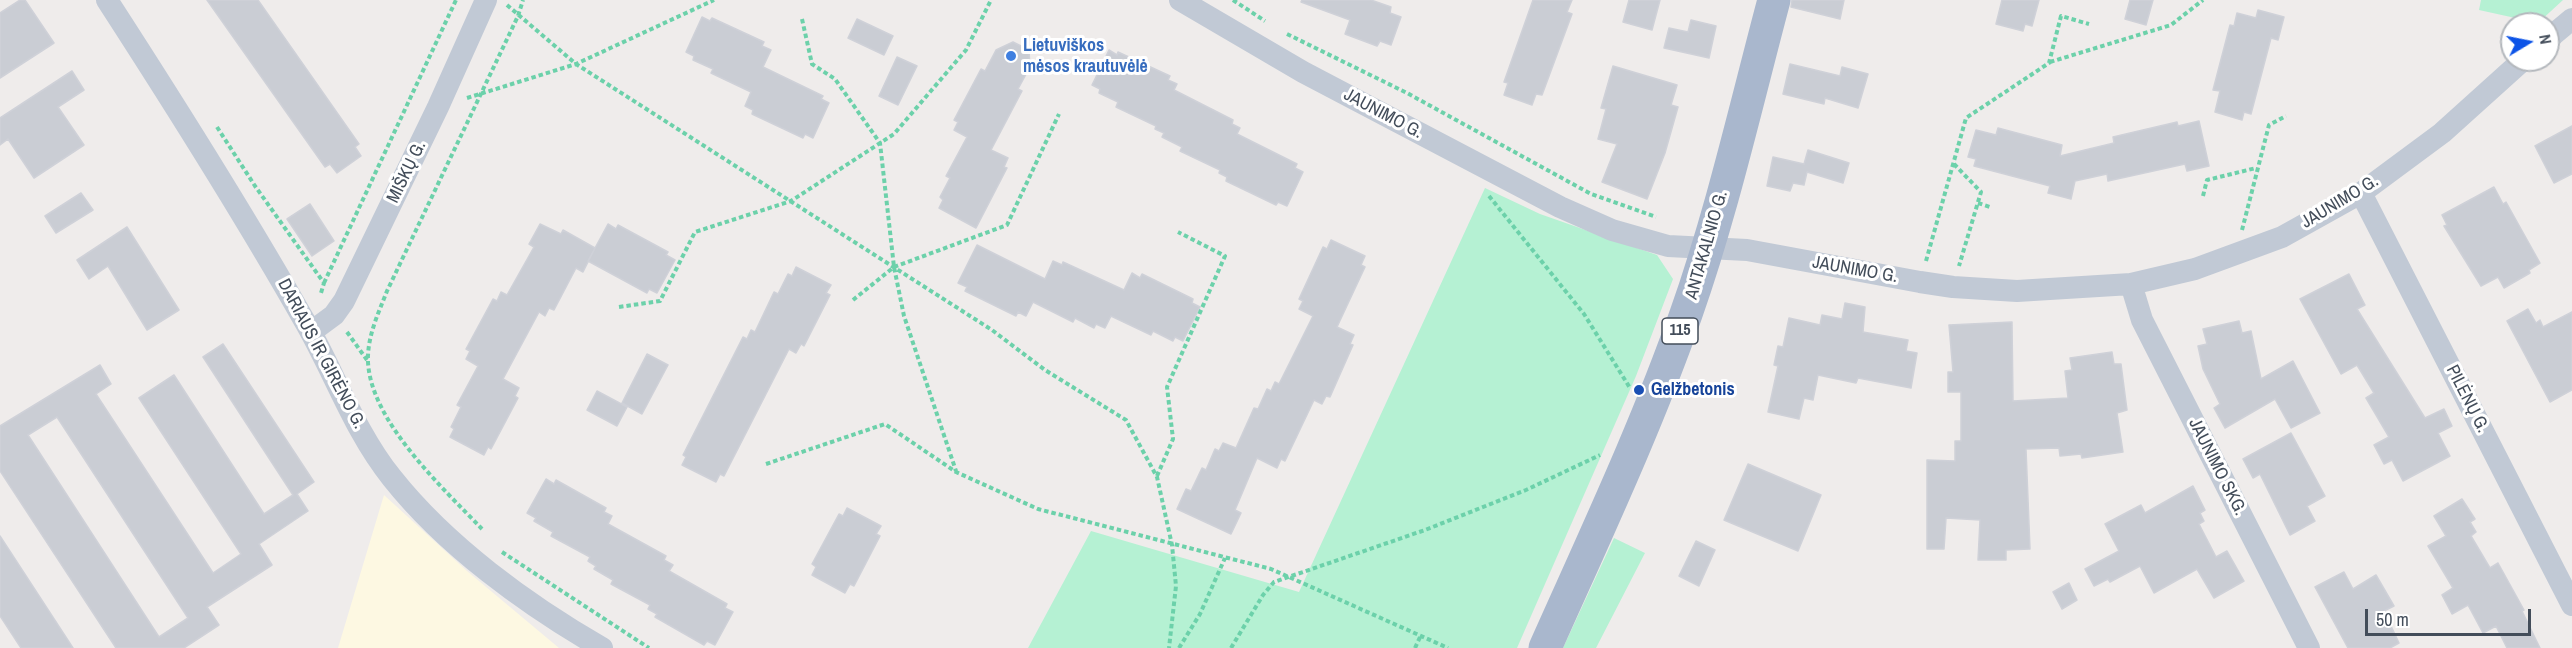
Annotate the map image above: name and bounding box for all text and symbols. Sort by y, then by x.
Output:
north arrow [2500,12,2560,72]
text: N [2534,33,2557,46]
place label: Lietuviškos mėsos krautuvėlė [1023,35,1148,78]
marker: Lietuviškos mėsos krautuvėlė [1004,49,1018,63]
street label: JAUNIMO G. [1340,84,1426,144]
street label: MIŠKŲ G. [383,137,431,207]
street label: JAUNIMO G. [2298,171,2382,233]
street label: ANTAKALNIO G. [1681,188,1733,302]
street label: JAUNIMO G. [1811,252,1899,288]
street label: DARIAUS IR GIRĖNO G. [272,275,370,433]
road number: 115 [1662,318,1698,344]
street label: PILĖNŲ G. [2441,362,2493,436]
place label: Gelžbetonis [1651,379,1735,401]
marker: Gelžbetonis [1632,383,1646,397]
street label: JAUNIMO SKG. [2183,415,2251,519]
scale bar [2368,597,2534,635]
text: 50 m [2376,607,2409,632]

